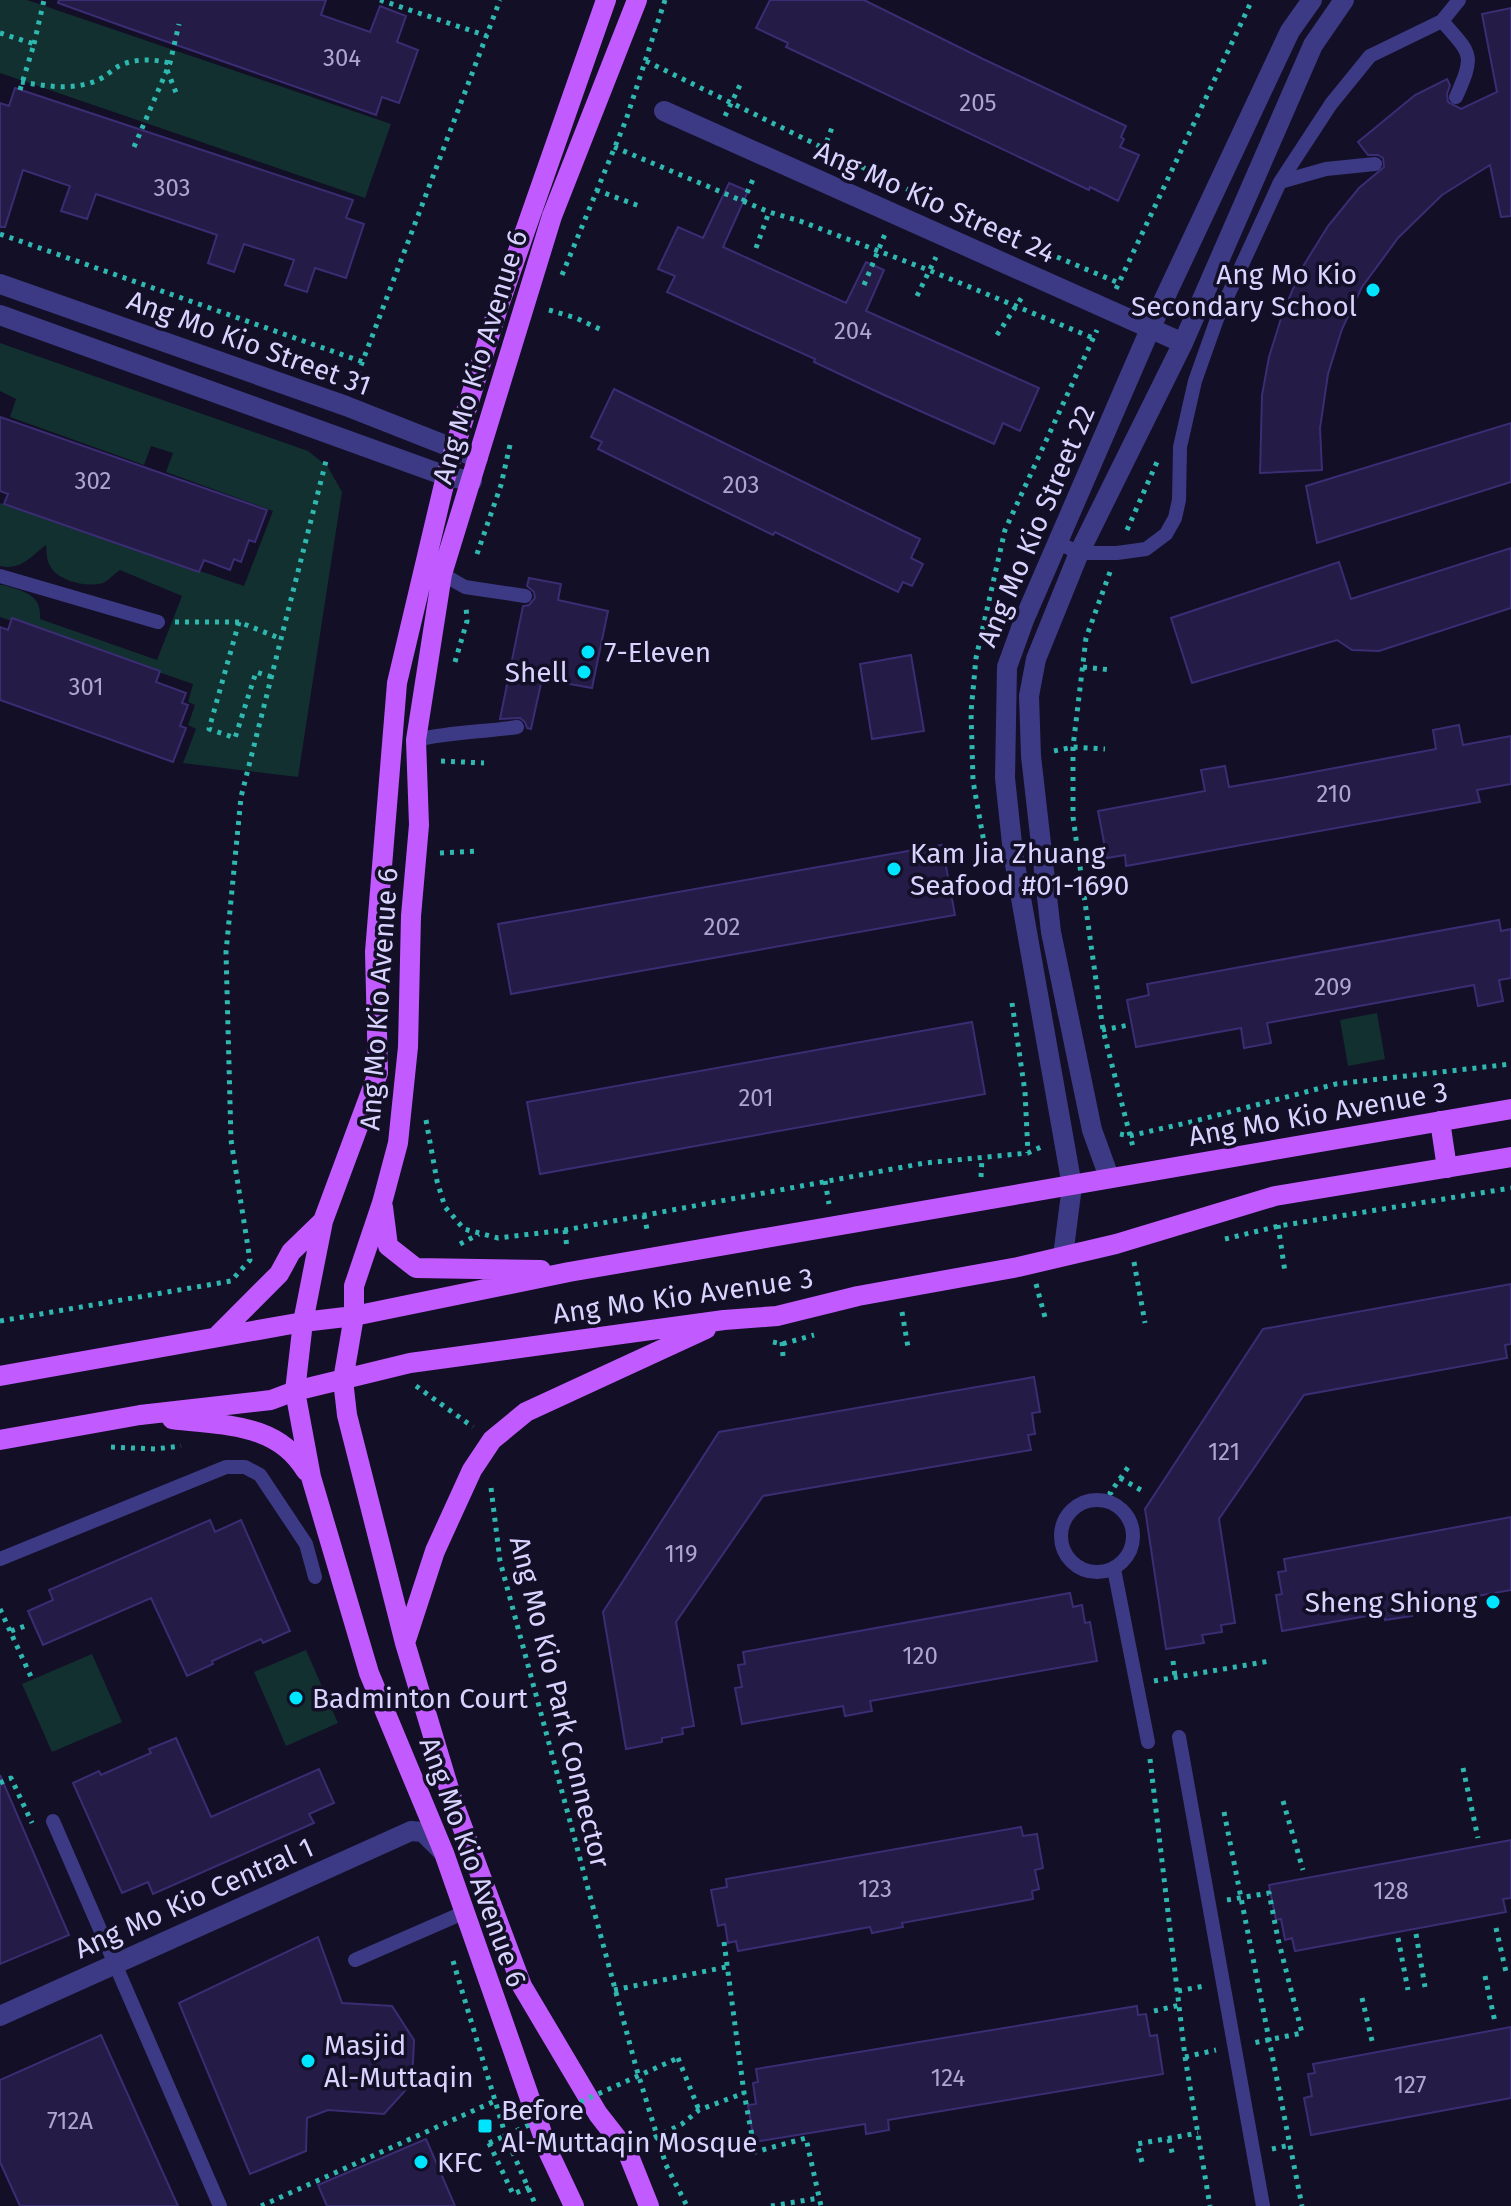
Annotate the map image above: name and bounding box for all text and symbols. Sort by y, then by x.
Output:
house number: 304 [323,44,361,72]
house number: 205 [959,89,997,117]
street label: Ang Mo Kio Street 24 [810,134,1060,270]
house number: 303 [153,174,191,202]
street label: Ang Mo Kio Avenue 6 [426,226,534,488]
place label: Ang Mo Kio Secondary School [1131,258,1357,323]
marker: Ang Mo Kio Secondary School [1364,281,1382,299]
street label: Ang Mo Kio Street 31 [123,284,375,402]
house number: 204 [834,317,872,345]
street label: Ang Mo Kio Street 22 [970,400,1102,652]
house number: 302 [75,467,111,495]
house number: 203 [722,471,760,499]
place label: 7-Eleven [604,636,711,669]
marker: 7-Eleven [579,643,597,661]
place label: Shell [505,656,568,689]
marker: Shell [575,663,593,681]
house number: 301 [68,673,104,701]
house number: 210 [1316,780,1352,808]
place label: Kam Jia Zhuang Seafood #01-1690 [910,837,1129,902]
marker: Kam Jia Zhuang Seafood #01-1690 [885,860,903,878]
street label: Ang Mo Kio Avenue 6 [353,866,405,1132]
house number: 202 [704,913,740,941]
house number: 209 [1314,973,1352,1001]
street label: Ang Mo Kio Avenue 3 [1186,1075,1450,1153]
house number: 201 [738,1084,774,1112]
street label: Ang Mo Kio Avenue 3 [551,1261,815,1331]
house number: 121 [1208,1438,1240,1466]
street label: Ang Mo Kio Park Connector [503,1533,617,1871]
house number: 119 [664,1540,698,1568]
place label: Sheng Shiong [1305,1586,1477,1619]
marker: Sheng Shiong [1484,1593,1502,1611]
house number: 120 [902,1642,938,1670]
place label: Badminton Court [312,1682,529,1715]
marker: Badminton Court [287,1689,305,1707]
street label: Ang Mo Kio Avenue 6 [412,1733,534,1991]
street label: Ang Mo Kio Central 1 [70,1831,318,1965]
house number: 123 [858,1875,892,1903]
house number: 128 [1373,1877,1409,1905]
place label: Masjid Al-Muttaqin [324,2029,474,2094]
marker: Masjid Al-Muttaqin [299,2052,317,2070]
house number: 124 [931,2064,965,2092]
house number: 127 [1394,2071,1426,2099]
place label: Before Al-Muttaqin Mosque [501,2094,758,2159]
house number: 712A [47,2107,93,2135]
marker: Before Al-Muttaqin Mosque [476,2117,494,2135]
place label: KFC [437,2146,483,2179]
marker: KFC [412,2153,430,2171]

